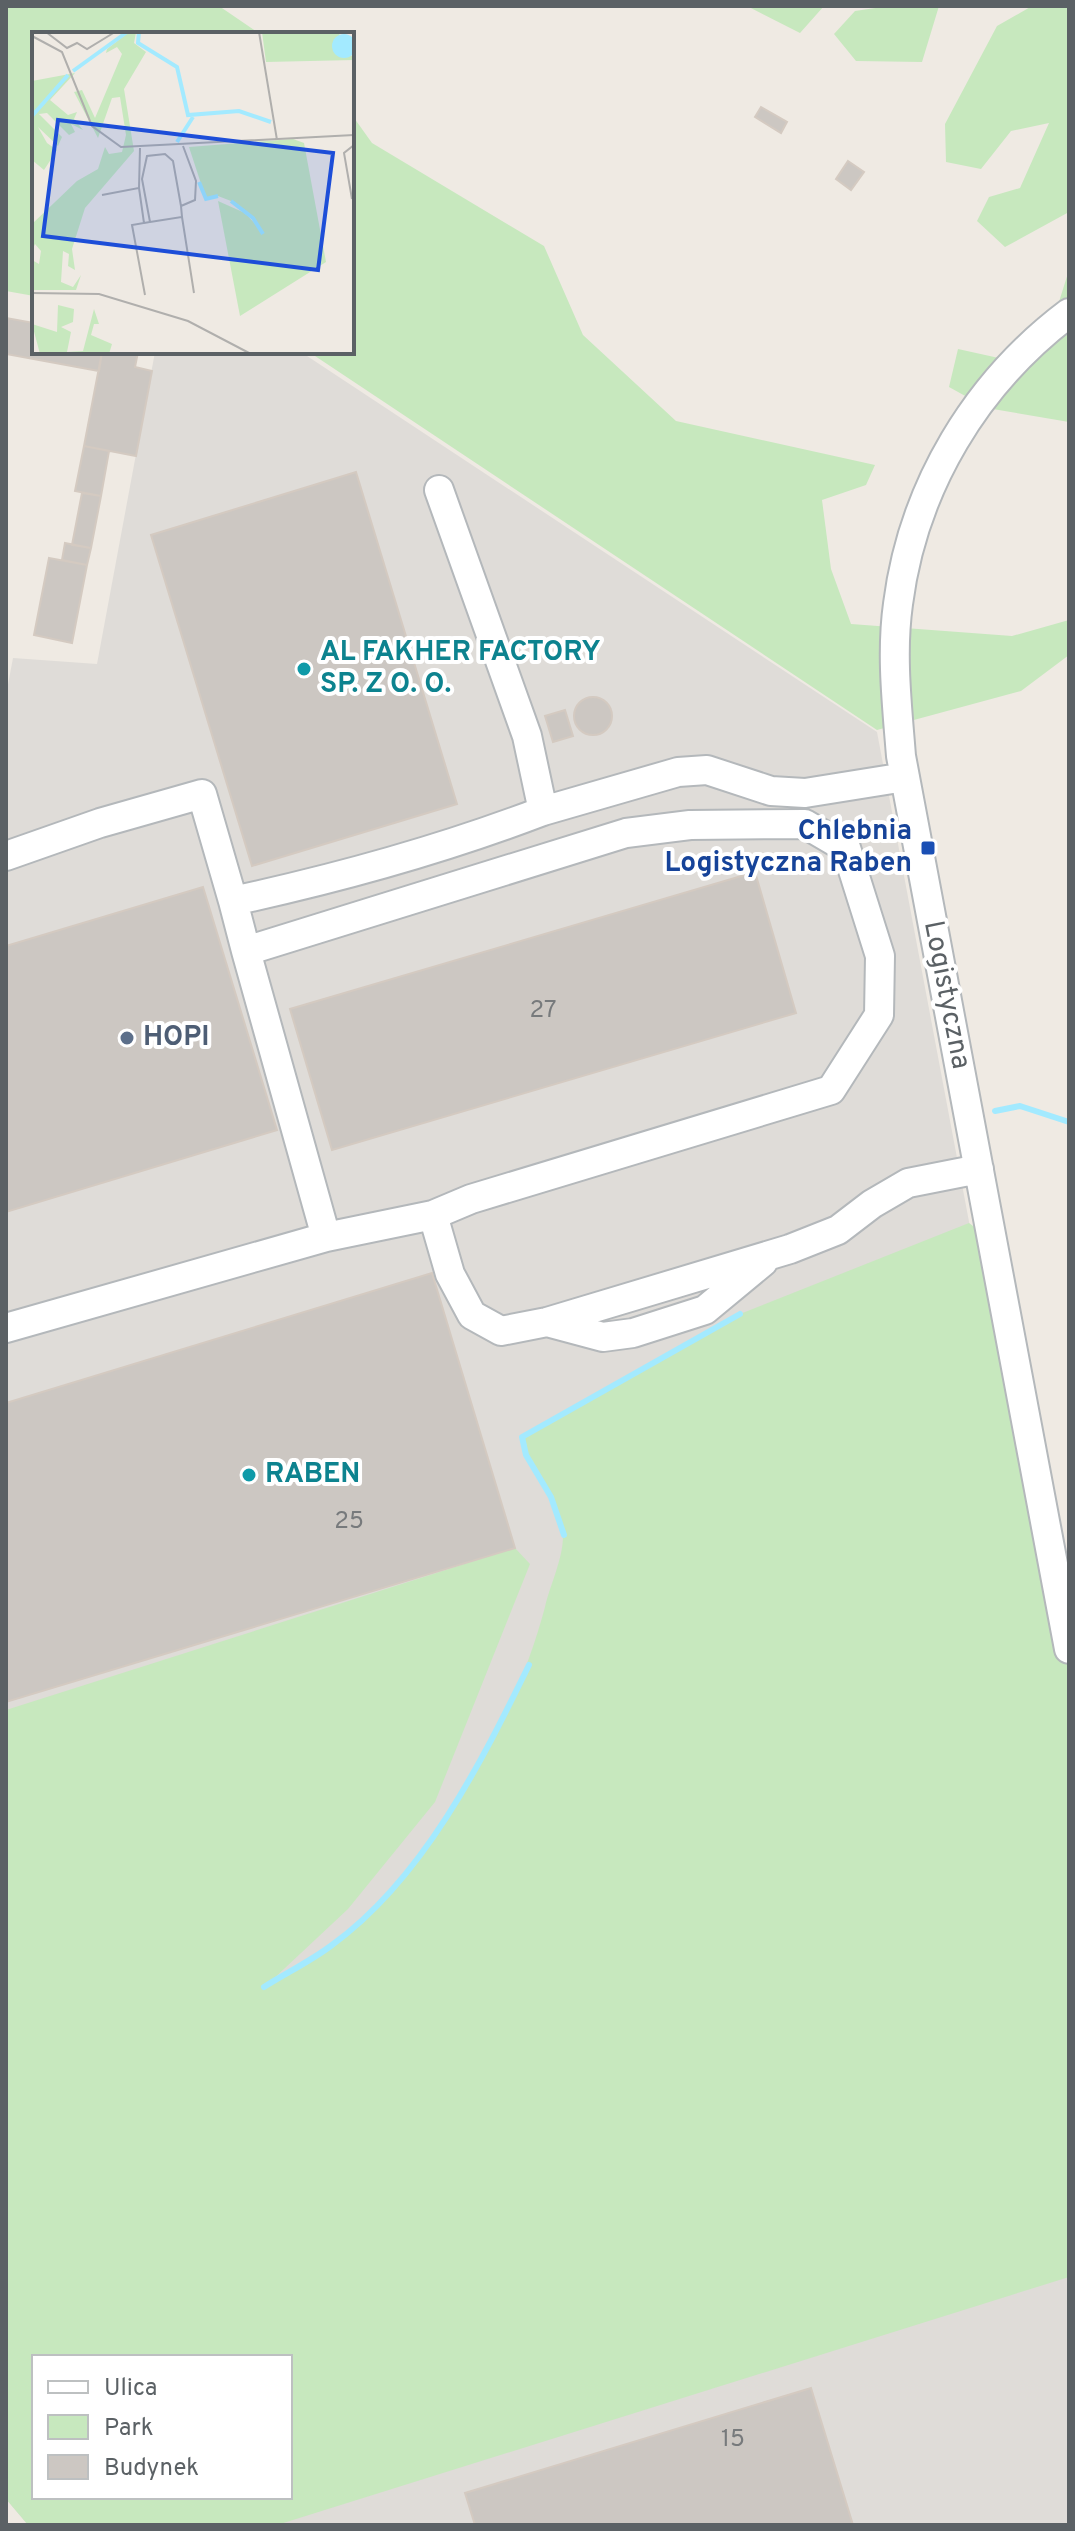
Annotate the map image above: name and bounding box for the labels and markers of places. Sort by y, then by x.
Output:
place label: AL FAKHER FACTORY SP. Z O. O. [320,635,601,703]
marker: AL FAKHER FACTORY SP. Z O. O. [295,660,313,678]
place label: Chlebnia Logistyczna Raben [665,814,912,882]
marker: Chlebnia Logistyczna Raben [919,839,937,857]
place label: HOPI [143,1020,209,1056]
marker: HOPI [118,1029,136,1047]
place label: RABEN [265,1457,360,1493]
marker: RABEN [240,1466,258,1484]

